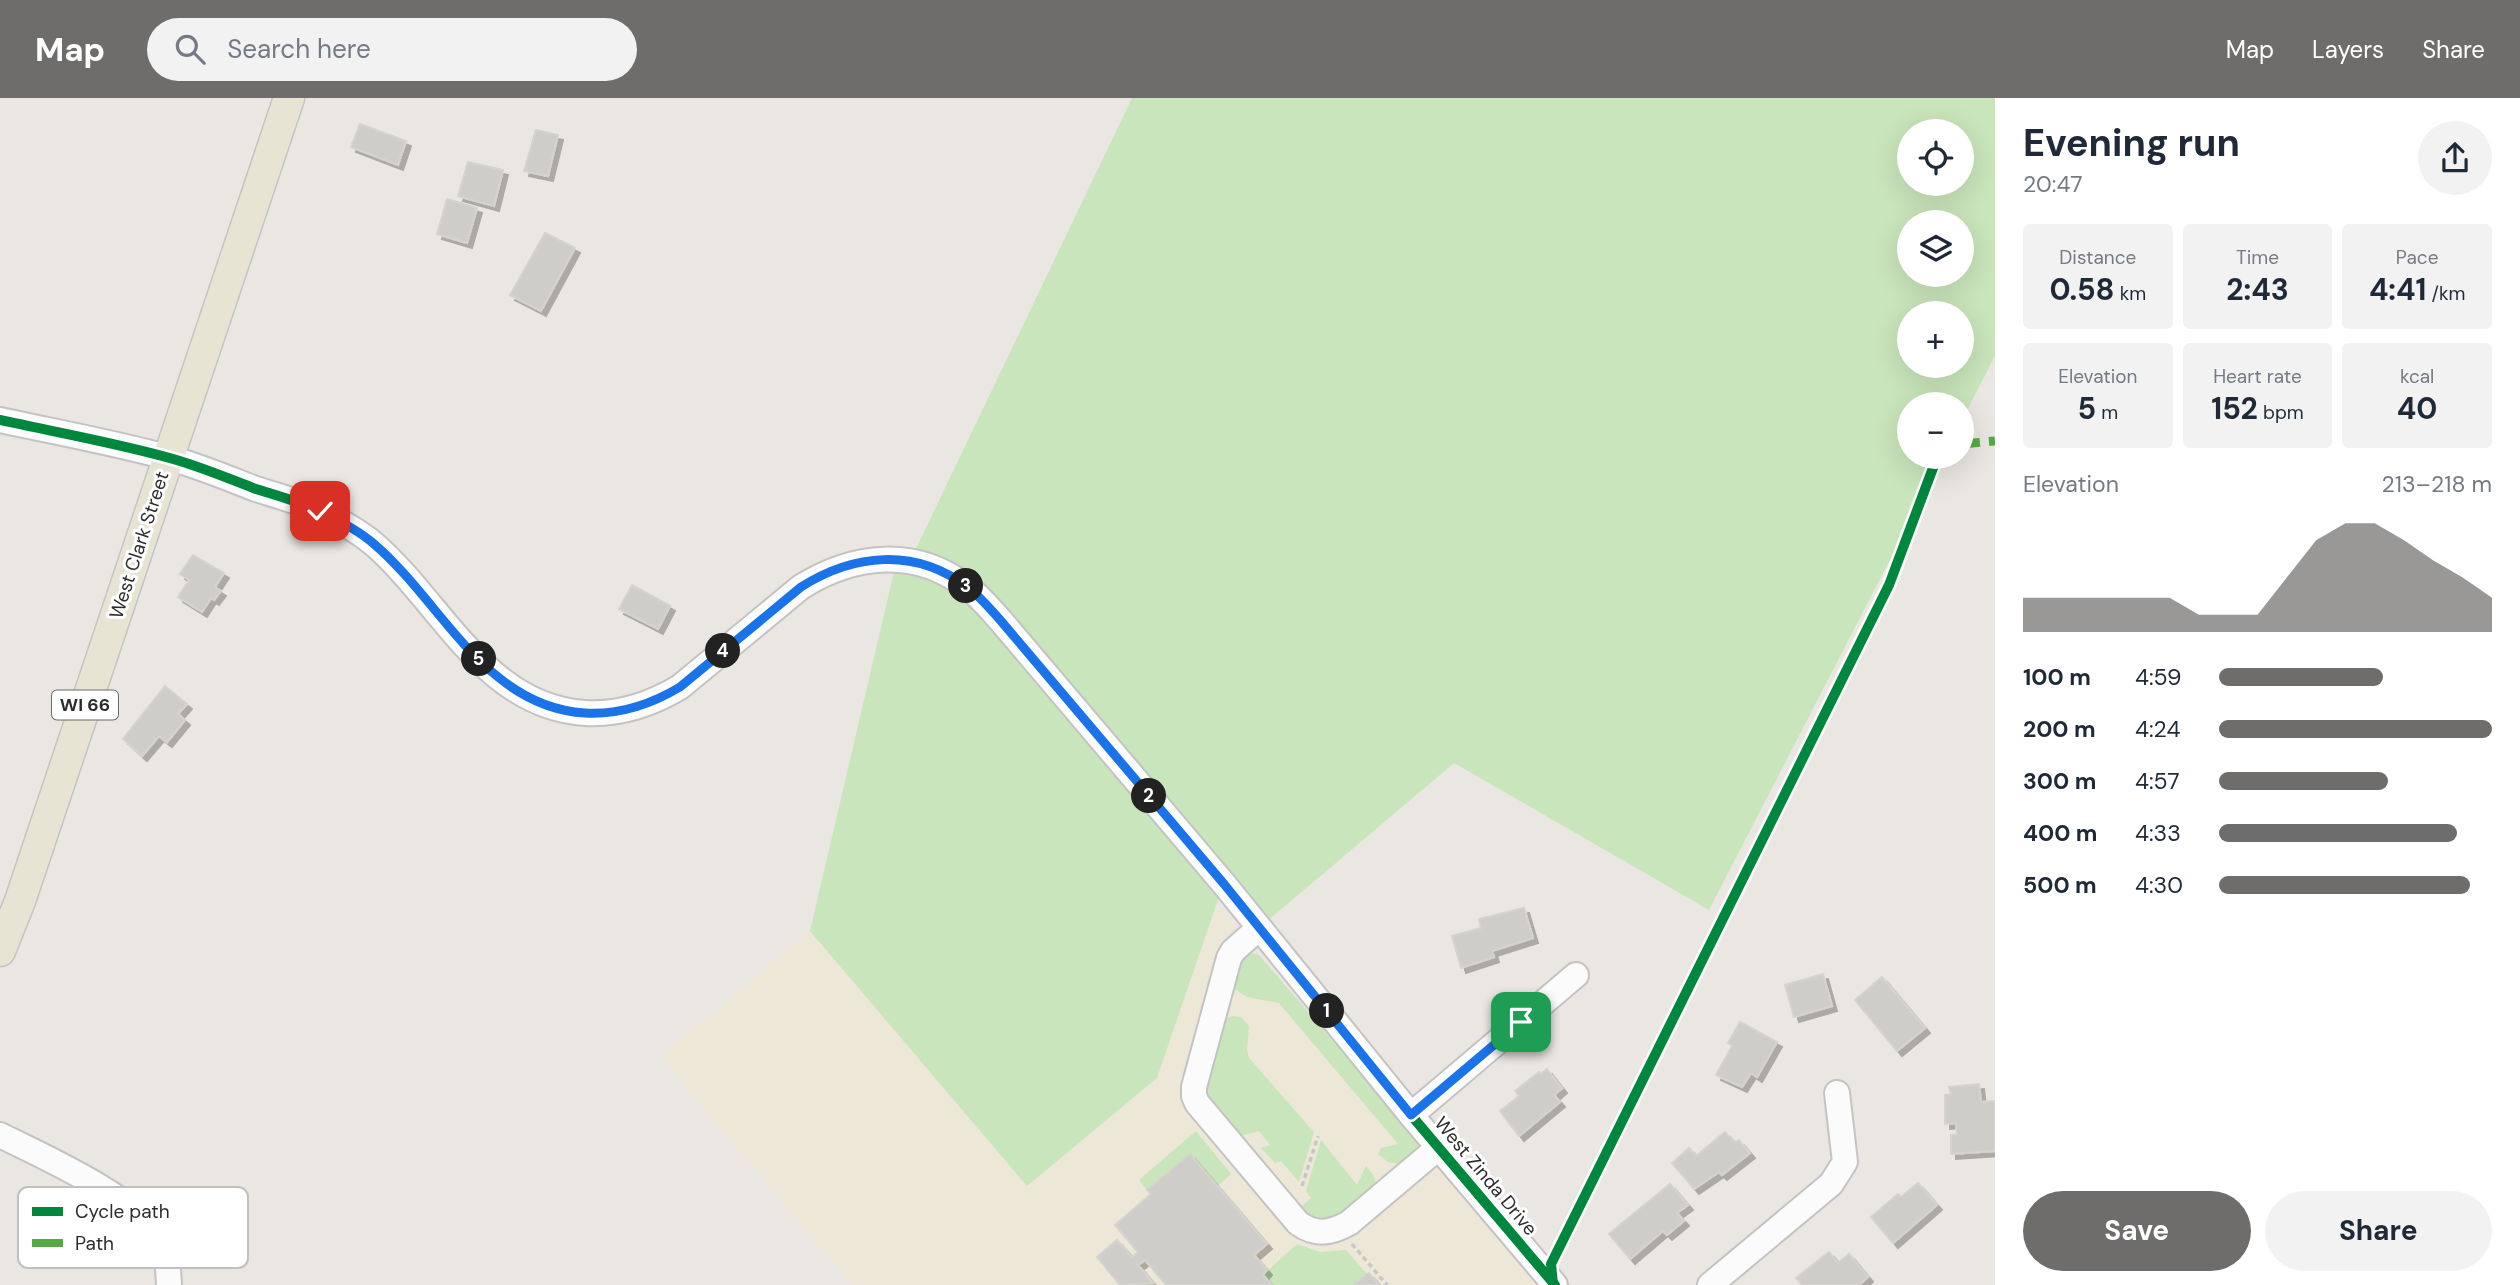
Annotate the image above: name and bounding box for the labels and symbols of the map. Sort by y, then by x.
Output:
street label: West Clark Street [103,468,175,622]
pin [290,481,350,541]
pin: 3 [948,568,984,603]
pin: 4 [706,634,740,668]
pin: 5 [462,642,496,676]
road number: WI 66 [52,690,118,720]
pin: 2 [1132,778,1166,814]
pin [1491,992,1551,1052]
pin: 1 [1310,993,1344,1028]
street label: West Zinda Drive [1429,1111,1543,1241]
legend [18,1187,248,1268]
text: Cycle path [75,1199,170,1224]
text: Path [75,1231,114,1256]

